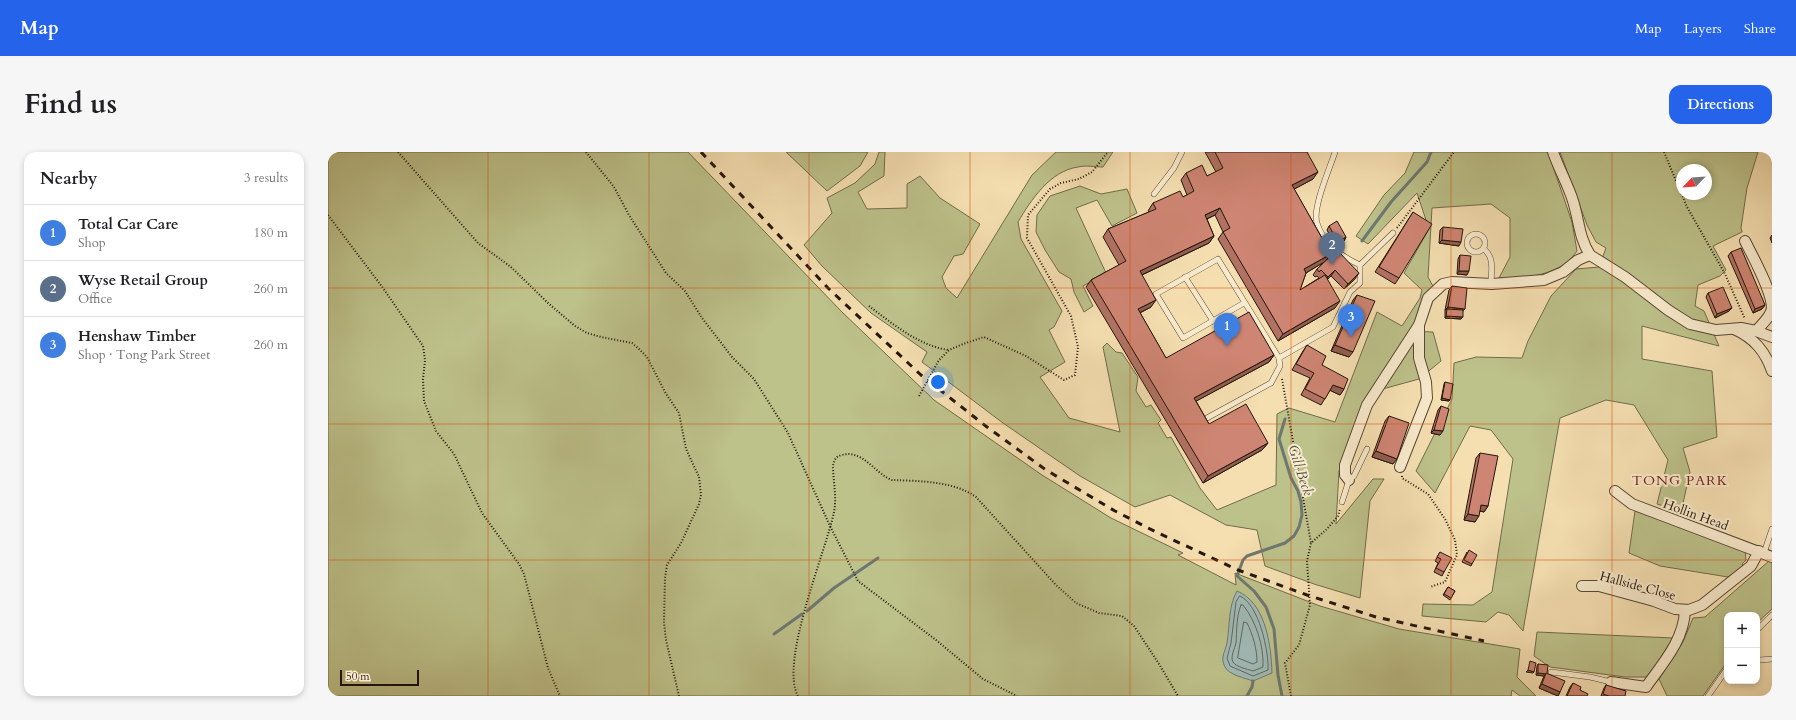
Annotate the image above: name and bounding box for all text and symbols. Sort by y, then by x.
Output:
text: Map [20,15,59,41]
text: Map [1635,19,1662,38]
text: Layers [1684,19,1722,38]
text: Share [1744,19,1776,38]
text: Find us [24,85,117,123]
button: Directions [1669,85,1772,124]
north arrow [1676,164,1712,200]
text: Nearby [40,167,97,190]
text: 3 results [244,169,288,187]
text: Total Car Care [78,214,178,234]
text: 1 [50,224,56,242]
text: 180 m [254,224,288,242]
pin: 2 [1319,232,1345,265]
text: Shop [78,234,106,252]
text: Wyse Retail Group [78,270,208,290]
text: 2 [50,280,56,298]
text: 260 m [254,280,288,298]
text: Office [78,290,112,308]
pin: 3 [1338,304,1364,337]
pin: 1 [1214,313,1240,346]
text: Henshaw Timber [78,326,196,346]
text: 3 [50,336,56,354]
text: 260 m [254,336,288,354]
text: Shop · Tong Park Street [78,346,210,364]
your location [928,372,948,392]
water label: Gill Beck [1283,442,1318,498]
district label: TONG PARK [1632,471,1728,490]
street label: Hollin Head [1660,495,1731,535]
street label: Hallside Close [1598,567,1678,605]
map controls [1724,612,1760,684]
button: + [1724,612,1760,648]
button: − [1724,648,1760,684]
scale bar [340,668,419,687]
text: 50 m [346,669,370,684]

